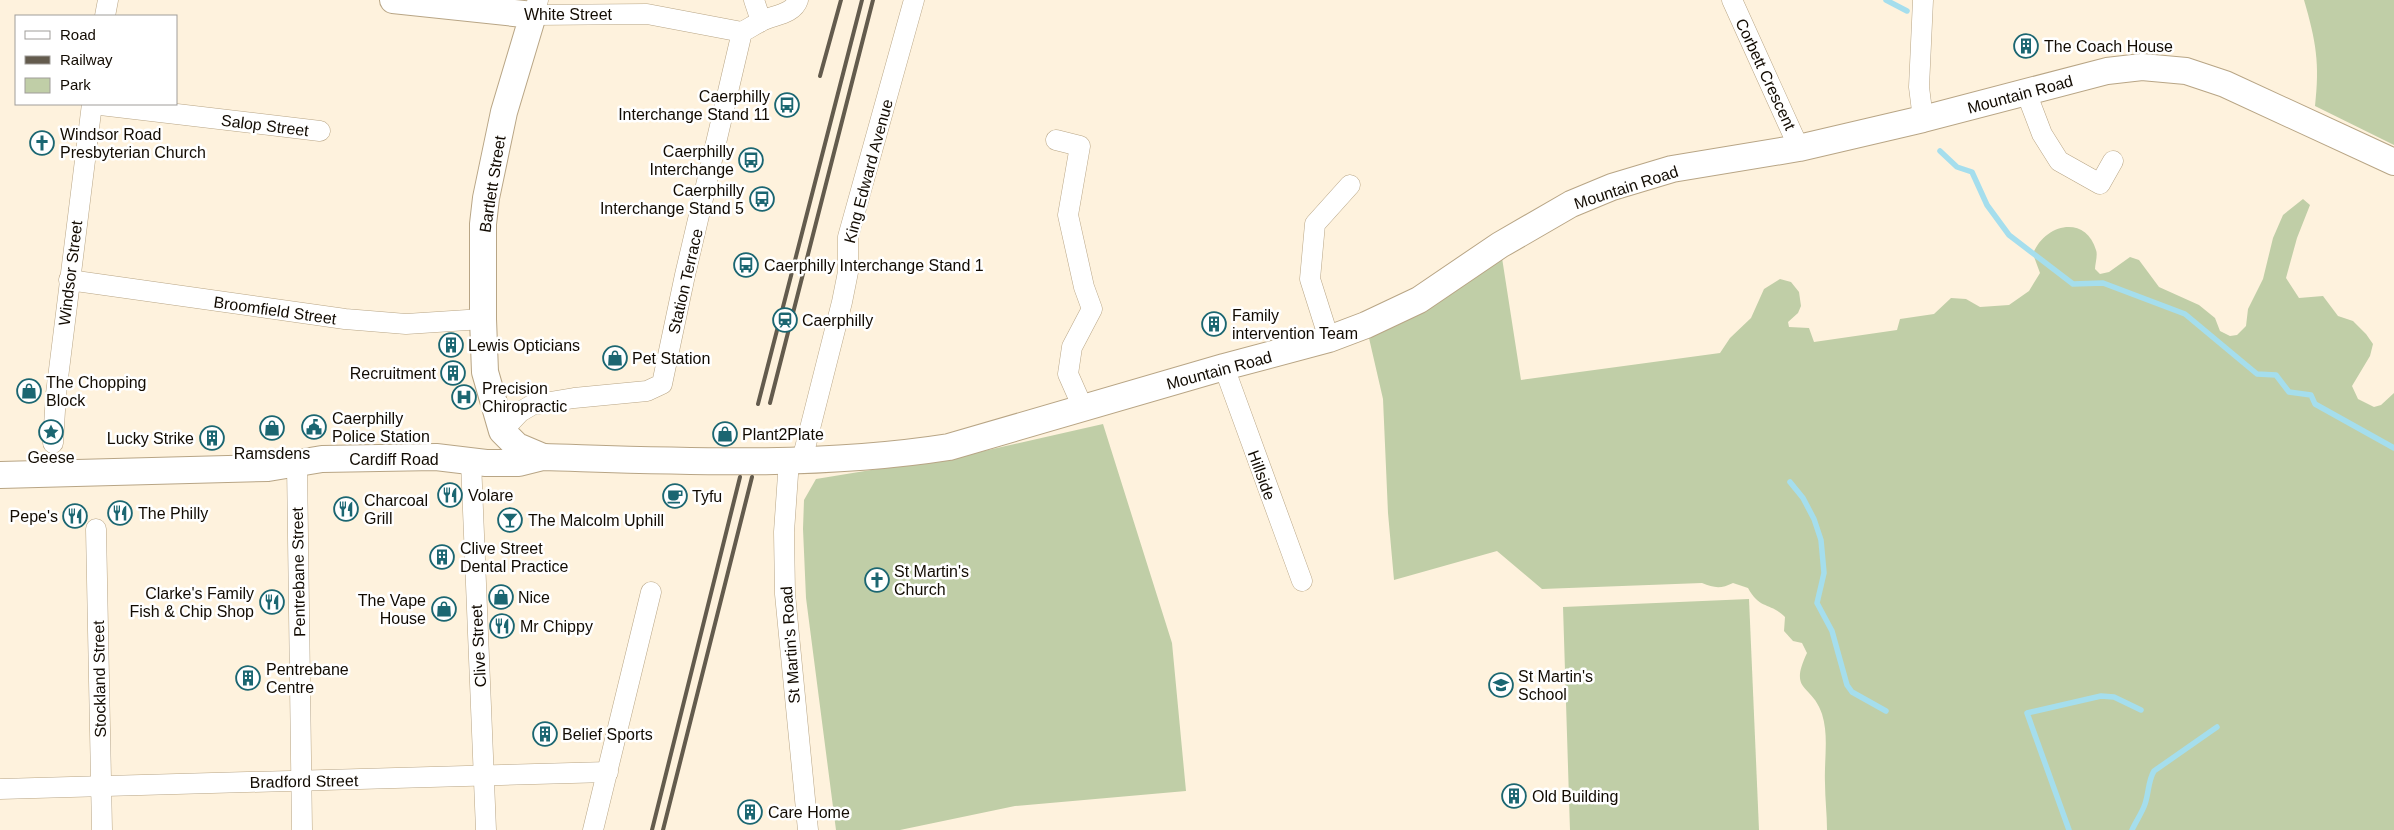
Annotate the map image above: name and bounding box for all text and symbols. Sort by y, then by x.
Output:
street label: White Street [524,6,613,23]
legend [15,15,178,105]
street label: Corbett Crescent [1732,16,1799,133]
text: Road [60,26,96,43]
building icon: The Coach House [2013,33,2039,59]
place label: The Coach House [2044,38,2173,55]
text: Railway [60,51,113,68]
street label: Mountain Road [1966,72,2075,117]
text: Park [60,76,91,93]
place label: Caerphilly Interchange Stand 11 [618,88,770,123]
bus stop icon: Caerphilly Interchange Stand 11 [774,92,800,118]
street label: King Edward Avenue [841,97,896,245]
street label: Salop Street [220,112,310,139]
place label: Windsor Road Presbyterian Church [60,126,206,161]
church icon: Windsor Road Presbyterian Church [29,130,55,156]
street label: Bartlett Street [476,134,509,234]
place label: Caerphilly Interchange [649,143,734,178]
bus stop icon: Caerphilly Interchange [738,147,764,173]
street label: Mountain Road [1572,163,1680,212]
place label: Caerphilly Interchange Stand 5 [600,182,744,217]
bus stop icon: Caerphilly Interchange Stand 5 [749,186,775,212]
street label: Windsor Street [56,219,85,327]
street label: Station Terrace [665,227,706,335]
bus stop icon: Caerphilly Interchange Stand 1 [733,252,759,278]
place label: Caerphilly Interchange Stand 1 [764,257,984,274]
street label: Broomfield Street [213,293,338,328]
station icon: Caerphilly [772,307,798,333]
place label: Family intervention Team [1232,307,1358,342]
building icon: Family intervention Team [1201,311,1227,337]
place label: Caerphilly [802,312,873,329]
building icon: Lewis Opticians [438,332,464,358]
place label: Lewis Opticians [468,337,580,354]
shop icon: Pet Station [602,345,628,371]
street label: Mountain Road [1165,348,1274,393]
place label: Pet Station [632,350,710,367]
building icon: Recruitment [440,360,466,386]
place label: Recruitment [350,365,437,382]
place label: The Chopping Block [46,374,147,409]
shop icon: The Chopping Block [16,378,42,404]
place label: Precision Chiropractic [482,380,567,415]
hospital icon: Precision Chiropractic [451,384,477,410]
place label: Caerphilly Police Station [332,410,430,445]
public building icon: Caerphilly Police Station [301,414,327,440]
shop icon: Ramsdens [259,415,285,441]
place icon: Geese [38,419,64,445]
shop icon: Plant2Plate [712,421,738,447]
building icon: Lucky Strike [199,425,225,451]
place label: Plant2Plate [742,426,824,443]
place label: Lucky Strike [107,430,194,447]
place label: Ramsdens [234,445,310,462]
street label: Hillside [1245,448,1278,502]
place label: Geese [27,449,75,466]
street label: Cardiff Road [349,451,439,468]
restaurant icon: Volare [437,482,463,508]
cafe icon: Tyfu [662,483,688,509]
place label: Volare [468,487,513,504]
place label: Tyfu [692,488,722,505]
place label: Charcoal Grill [364,492,428,527]
restaurant icon: Charcoal Grill [333,496,359,522]
restaurant icon: The Philly [107,500,133,526]
restaurant icon: Pepe's [62,503,88,529]
place label: The Philly [138,505,208,522]
street label: Pentrebane Street [289,506,308,637]
bar icon: The Malcolm Uphill [497,507,523,533]
place label: Pepe's [10,508,58,525]
place label: The Malcolm Uphill [528,512,664,529]
place label: Clive Street Dental Practice [460,540,569,575]
building icon: Clive Street Dental Practice [429,544,455,570]
place label: St Martin's Church [894,563,969,598]
church icon: St Martin's Church [864,567,890,593]
shop icon: Nice [488,584,514,610]
place label: Clarke's Family Fish & Chip Shop [129,585,254,620]
street label: St Martin's Road [778,586,803,704]
restaurant icon: Clarke's Family Fish & Chip Shop [259,589,285,615]
place label: Nice [518,589,550,606]
place label: The Vape House [358,592,426,627]
shop icon: The Vape House [431,596,457,622]
street label: Clive Street [468,604,489,688]
restaurant icon: Mr Chippy [489,613,515,639]
place label: Mr Chippy [520,618,593,635]
street label: Stockland Street [90,620,109,738]
place label: Pentrebane Centre [266,661,349,696]
building icon: Pentrebane Centre [235,665,261,691]
place label: St Martin's School [1518,668,1593,703]
school or university icon: St Martin's School [1488,672,1514,698]
building icon: Belief Sports [532,721,558,747]
place label: Belief Sports [562,726,653,743]
street label: Bradford Street [250,772,359,791]
building icon: Old Building [1501,783,1527,809]
place label: Old Building [1532,788,1618,805]
building icon: Care Home [737,799,763,825]
place label: Care Home [768,804,850,821]

